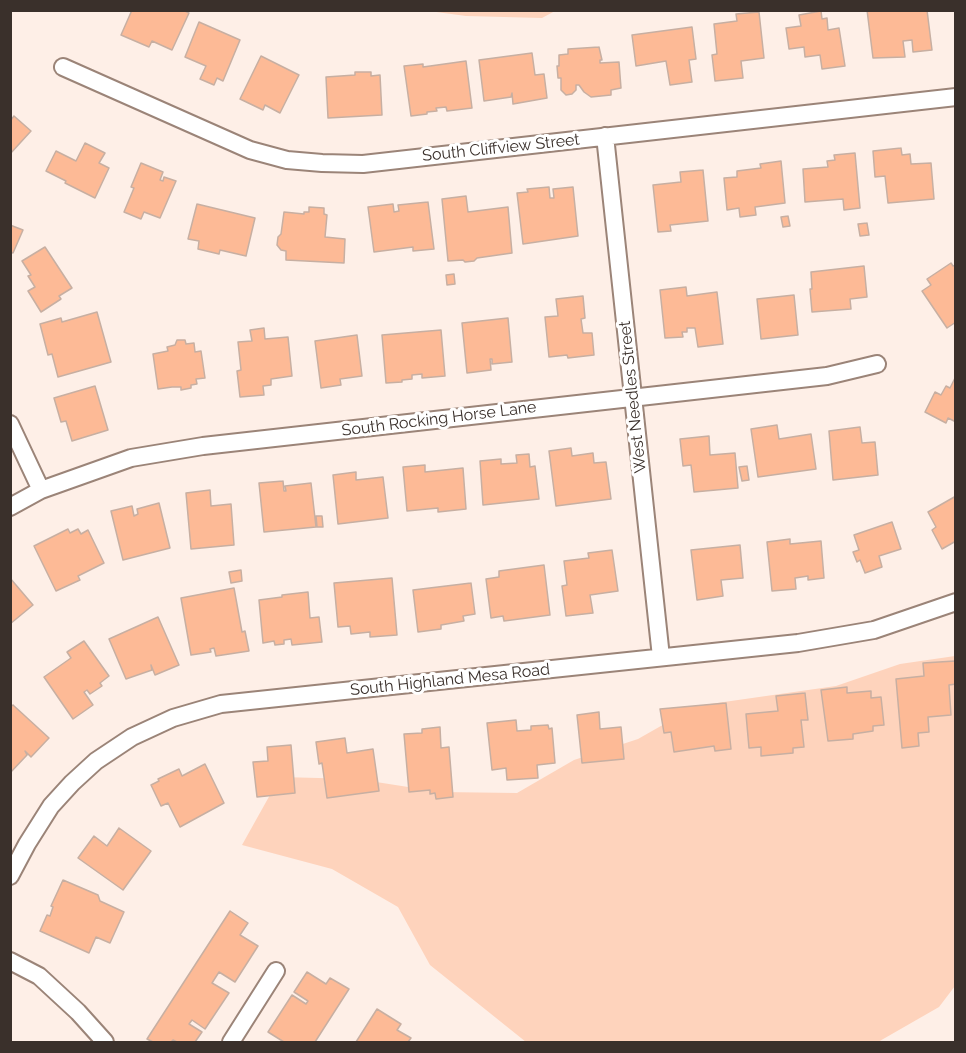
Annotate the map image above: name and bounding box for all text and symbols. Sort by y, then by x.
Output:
street label: South Cliffview Street [421,130,581,166]
street label: West Needles Street [615,320,651,474]
street label: South Rocking Horse Lane [341,398,537,440]
street label: South Highland Mesa Road [349,660,551,700]

